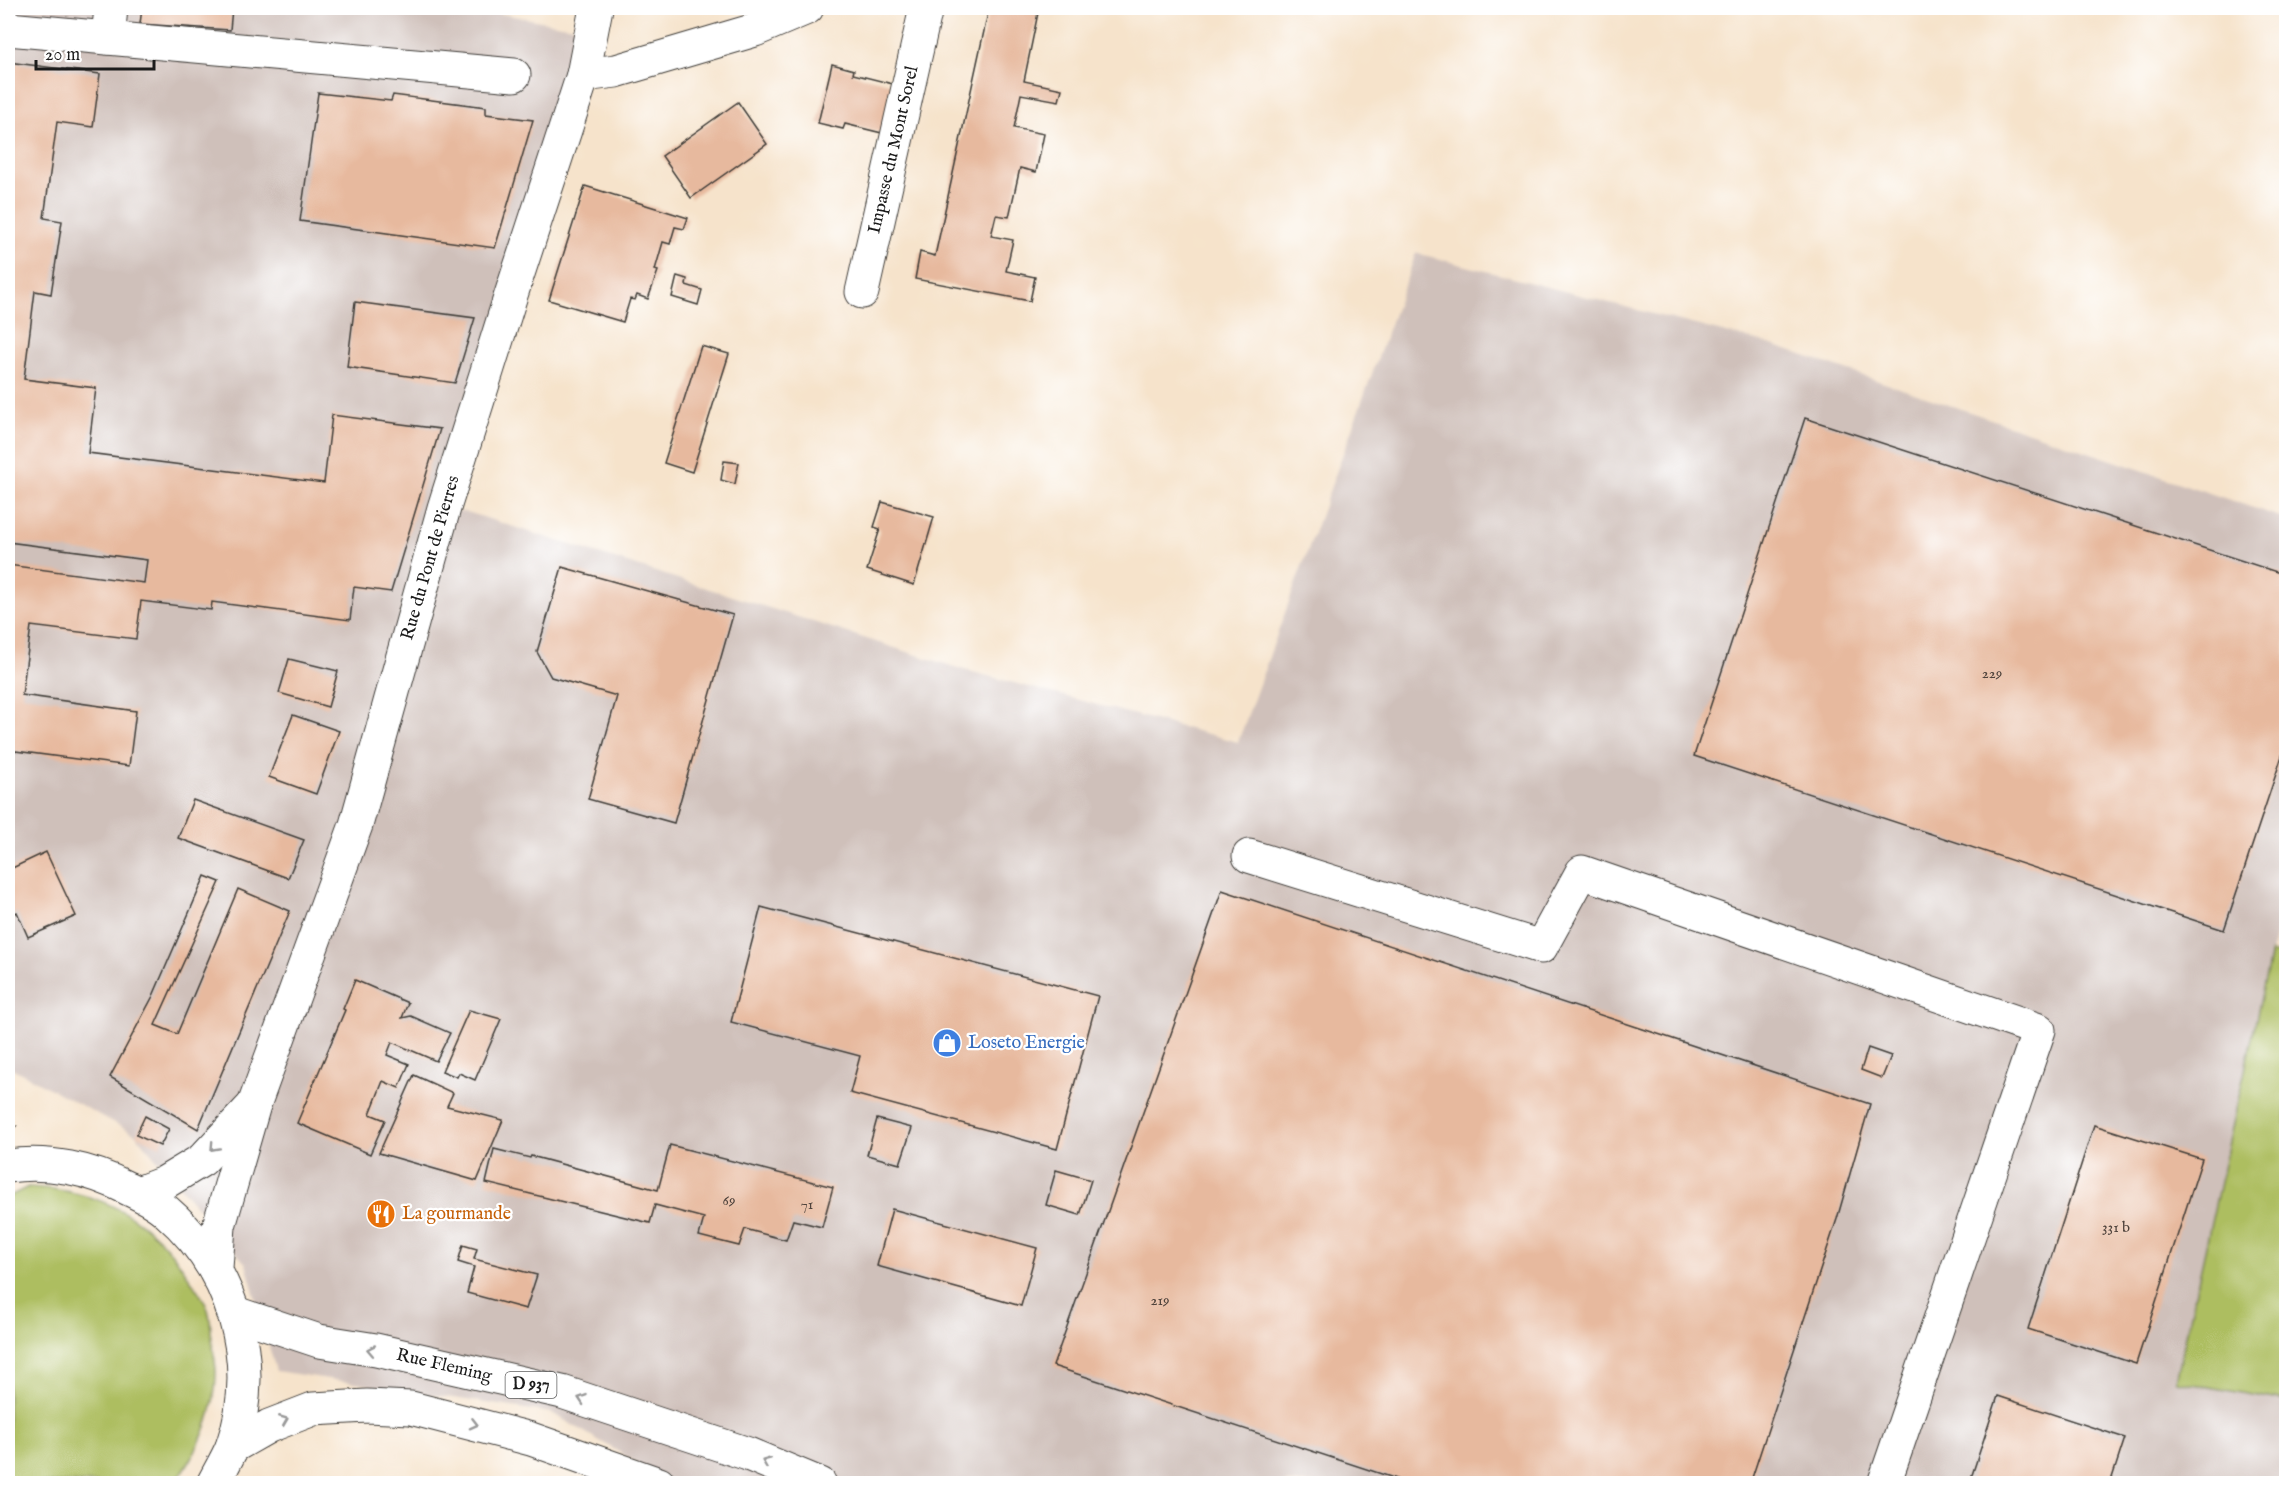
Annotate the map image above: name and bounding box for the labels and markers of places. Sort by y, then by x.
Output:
shop icon: Loseto Energie [931,1027,963,1059]
place label: Loseto Energie [968,1032,1085,1055]
restaurant icon: La gourmande [365,1198,397,1230]
place label: La gourmande [402,1203,511,1226]

